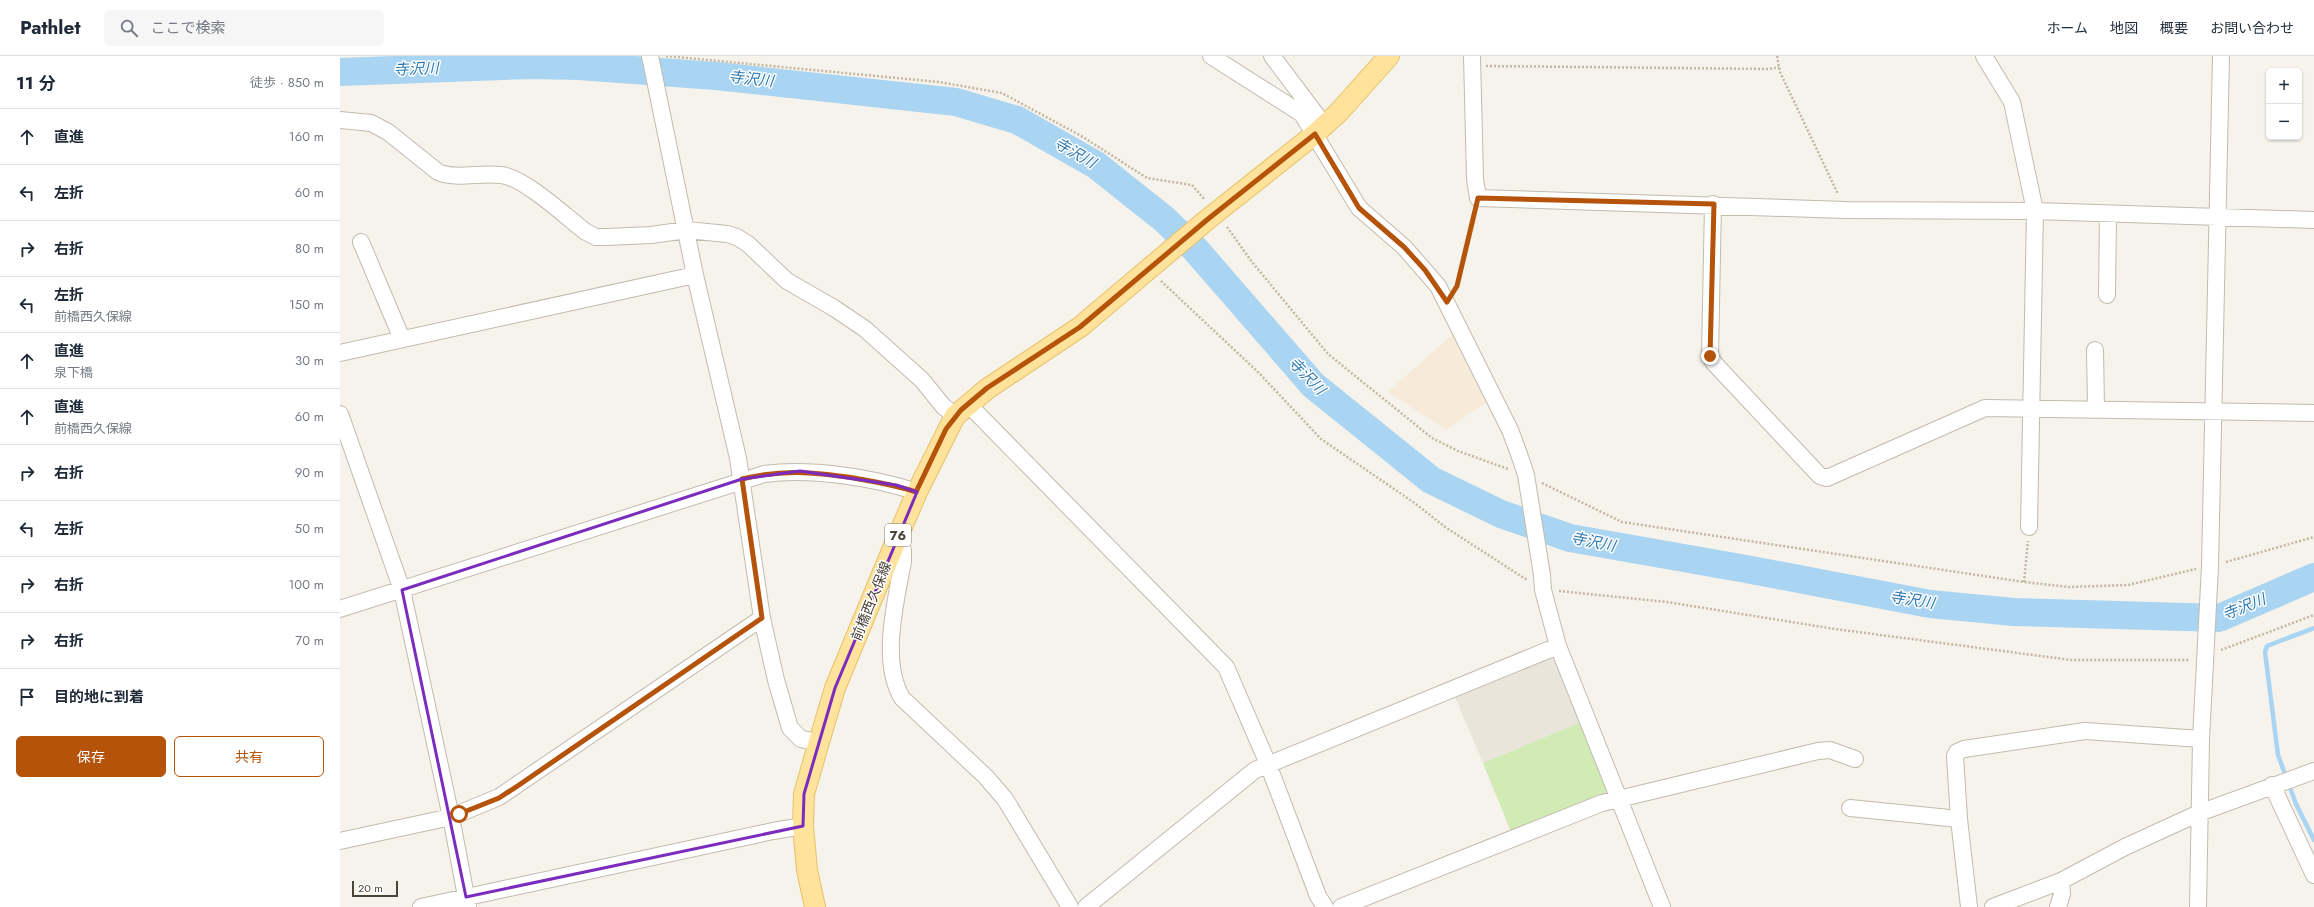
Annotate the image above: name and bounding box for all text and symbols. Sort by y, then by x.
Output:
search box [104,10,384,46]
text: Pathlet [20,14,80,41]
icon: search [118,17,140,39]
text: ここで検索 [150,17,225,39]
text: ホーム [2046,18,2088,38]
text: 地図 [2110,18,2138,38]
text: 概要 [2160,18,2188,38]
text: お問い合わせ [2210,18,2294,38]
water label: 寺沢川 [393,57,441,81]
water label: 寺沢川 [727,66,777,92]
map controls [2266,68,2302,140]
button: + [2266,68,2302,104]
text: 11 分 [16,71,55,95]
text: 徒歩 · 850 m [250,73,324,92]
button: − [2266,104,2302,140]
icon: ahead [16,126,38,148]
text: 直進 [54,126,84,148]
text: 160 m [289,127,324,146]
water label: 寺沢川 [1050,132,1102,175]
icon: left [16,182,38,204]
text: 左折 [54,182,84,204]
text: 60 m [295,183,324,202]
icon: right [16,238,38,260]
text: 右折 [54,238,84,260]
text: 80 m [295,239,324,258]
text: 左折 [54,284,84,306]
icon: left [16,294,38,316]
text: 150 m [289,295,324,314]
text: 前橋西久保線 [54,307,132,326]
text: 直進 [54,340,84,362]
route end [1701,347,1719,365]
icon: ahead [16,350,38,372]
text: 30 m [295,351,324,370]
water label: 寺沢川 [1283,352,1332,401]
text: 泉下橋 [54,363,93,382]
text: 直進 [54,396,84,418]
icon: ahead [16,406,38,428]
text: 60 m [295,407,324,426]
text: 前橋西久保線 [54,419,132,438]
icon: right [16,462,38,484]
text: 右折 [54,462,84,484]
text: 90 m [295,463,324,482]
icon: left [16,518,38,540]
text: 左折 [54,518,84,540]
text: 50 m [295,519,324,538]
road number: 76 [885,524,911,546]
water label: 寺沢川 [1569,527,1619,557]
street label: 前橋西久保線 [846,558,896,644]
icon: right [16,574,38,596]
text: 右折 [54,574,84,596]
text: 100 m [289,575,324,594]
water label: 寺沢川 [1888,586,1938,615]
water label: 寺沢川 [2219,588,2271,626]
icon: right [16,630,38,652]
text: 右折 [54,630,84,652]
text: 70 m [295,631,324,650]
icon: arrive [16,686,38,708]
text: 目的地に到着 [54,686,144,708]
button: 保存 [16,736,166,777]
button: 共有 [174,736,324,777]
route start [450,805,468,823]
scale bar [352,879,398,898]
text: 20 m [358,880,383,896]

